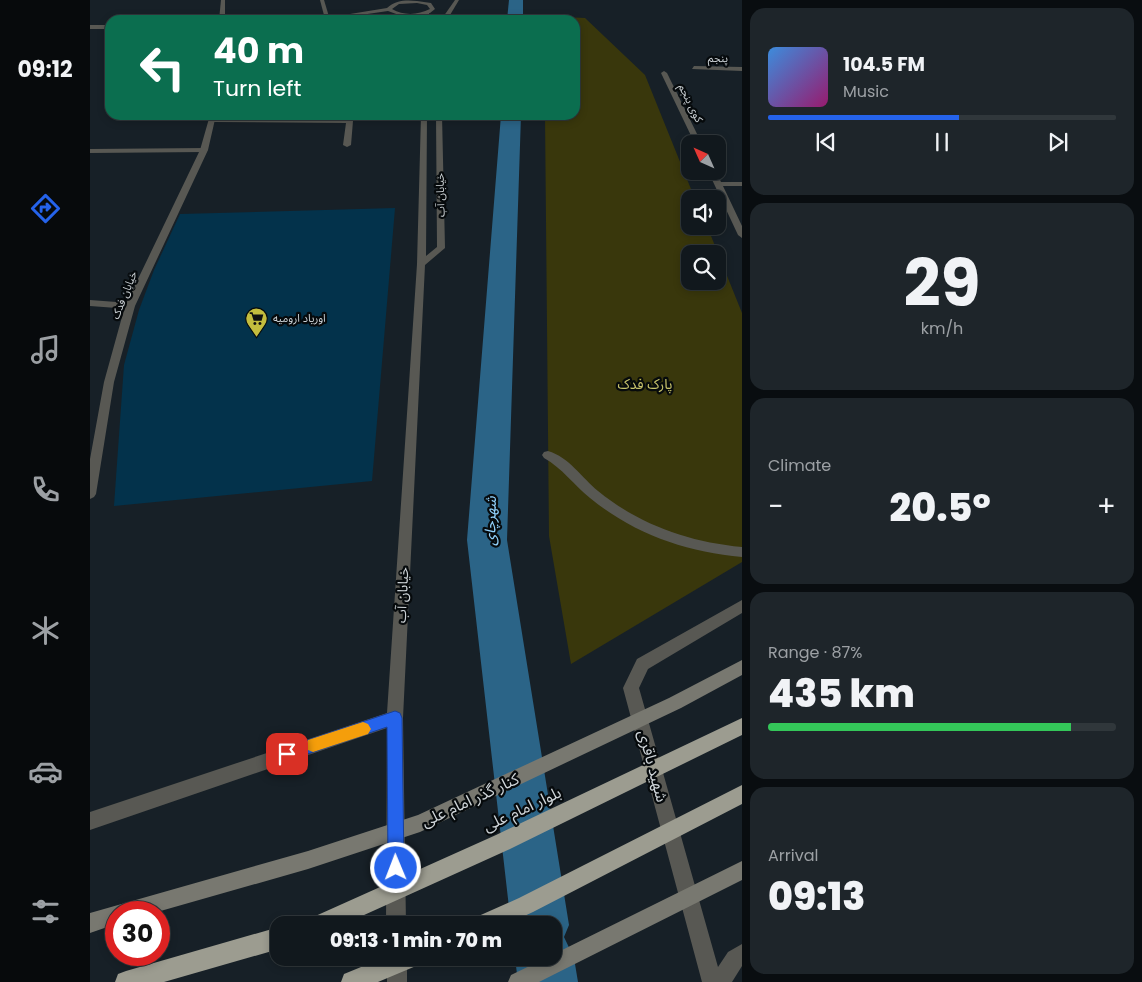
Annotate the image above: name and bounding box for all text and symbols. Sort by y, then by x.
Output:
text: 40 m [213,26,304,75]
icon: left [130,35,195,100]
street label: پنجم [708,50,728,67]
text: 104.5 FM [843,51,925,78]
text: 09:12 [18,54,72,85]
text: Turn left [213,73,301,104]
text: Music [843,80,889,103]
street label: کوی پنجم [674,81,707,126]
icon: previous [812,128,840,156]
icon: pause [928,128,956,156]
icon: next [1044,128,1072,156]
north arrow [681,135,726,180]
map controls [681,135,726,290]
street label: خیابان آب [432,172,448,217]
button: sound [681,190,726,235]
icon: directions [28,191,63,226]
text: 29 [903,238,981,329]
button: search [681,245,726,290]
street label: خیابان فدک [107,268,141,322]
supermarket icon: اوریاد ارومیه [245,306,269,337]
place label: اوریاد ارومیه [273,310,326,326]
text: km/h [921,317,963,340]
icon: music [28,332,63,367]
park label: پارک فدک [618,374,672,394]
text: Climate [768,454,831,477]
icon: phone [28,472,63,507]
text: 20.5° [890,481,991,534]
text: − [768,487,783,526]
text: + [1097,487,1116,526]
water label: شهرچای [479,496,501,546]
street label: خیابان آب [391,567,413,623]
icon: climate [28,613,63,648]
text: Range · 87% [768,641,862,664]
text: 435 km [768,667,915,720]
street label: شهید باقری [632,727,674,805]
pin [266,733,308,775]
icon: arrive [273,740,301,768]
icon: car [28,754,63,789]
street label: کنار گذر امام علی [417,767,524,834]
street label: بلوار امام علی [479,781,565,838]
position arrow [369,841,421,893]
text: Arrival [768,844,818,867]
text: 09:13 [768,870,865,923]
icon: filters [28,894,63,929]
speed limit sign: 30 [105,901,170,966]
text: 09:13 · 1 min · 70 m [330,927,502,954]

